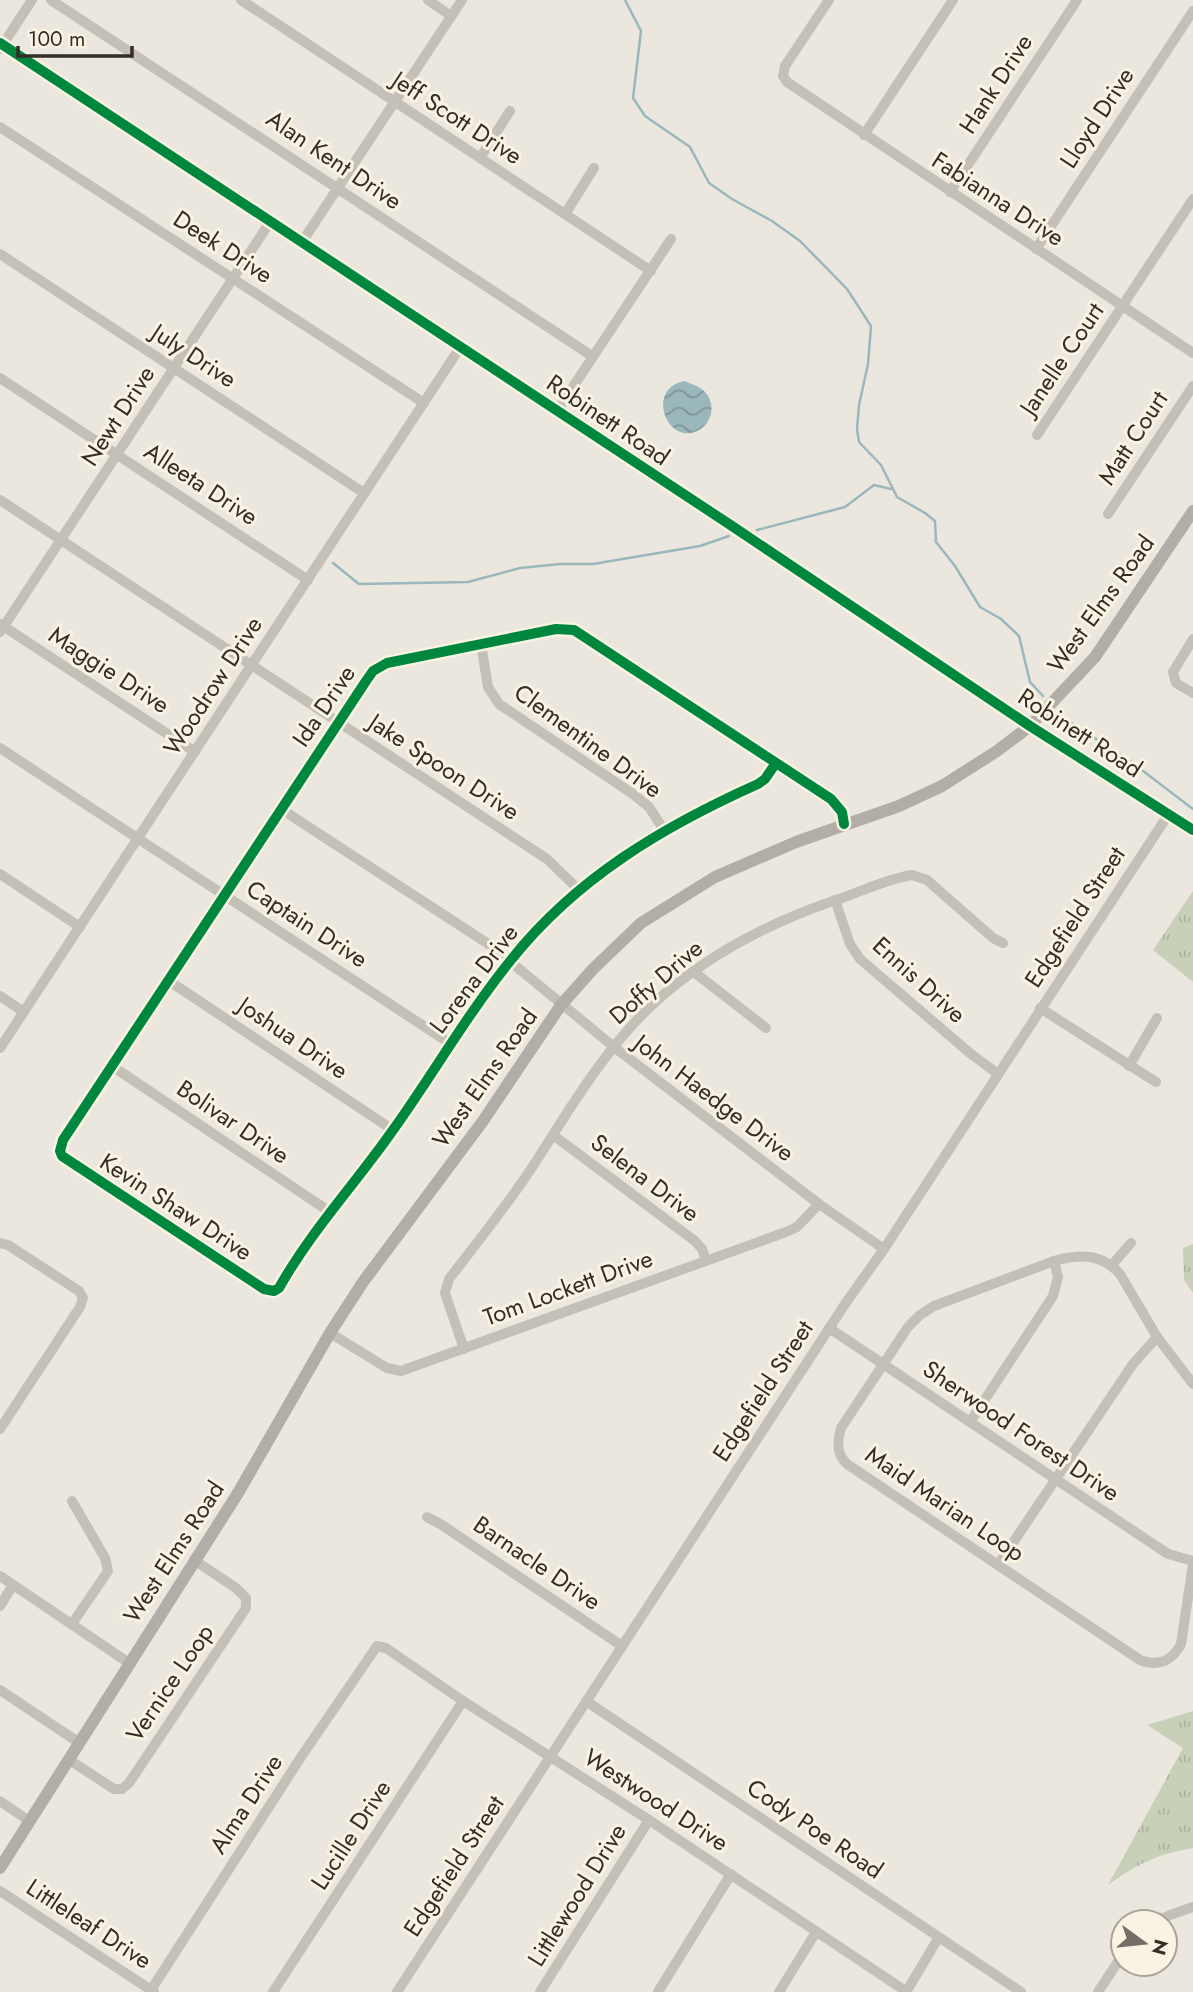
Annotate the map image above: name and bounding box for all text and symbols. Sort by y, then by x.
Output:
scale bar [18,14,131,58]
text: 100 m [28,24,85,54]
street label: Hank Drive [950,27,1041,140]
street label: Lloyd Drive [1051,60,1142,175]
street label: Jeff Scott Drive [383,61,529,173]
street label: Alan Kent Drive [259,101,409,218]
street label: Fabianna Drive [925,143,1071,255]
street label: Deek Drive [167,201,280,292]
street label: Janelle Court [1009,295,1112,424]
street label: July Drive [142,313,244,396]
street label: Newt Drive [72,359,163,473]
street label: Robinett Road [540,365,677,474]
street label: Matt Court [1089,384,1176,492]
street label: Alleeta Drive [137,434,265,534]
street label: West Elms Road [1039,528,1163,680]
street label: Woodrow Drive [155,609,271,762]
street label: Maggie Drive [42,617,176,722]
street label: Ida Drive [283,658,364,753]
street label: Clementine Drive [507,675,670,806]
street label: Robinett Road [1011,679,1149,786]
street label: Jake Spoon Drive [360,703,526,828]
street label: Edgefield Street [1016,839,1134,994]
street label: Captain Drive [240,871,375,976]
street label: Lorena Drive [421,917,526,1041]
street label: Ennis Drive [865,928,974,1031]
street label: Doffy Drive [601,931,710,1032]
street label: Joshua Drive [229,986,355,1087]
street label: West Elms Road [424,1001,546,1154]
street label: John Haedge Drive [624,1024,802,1170]
street label: Bolivar Drive [170,1071,297,1172]
street label: Selena Drive [584,1125,707,1230]
street label: Kevin Shaw Drive [93,1144,259,1269]
street label: Tom Lockett Drive [478,1241,657,1334]
street label: Edgefield Street [704,1313,822,1468]
street label: Sherwood Forest Drive [916,1352,1127,1510]
street label: Maid Marian Loop [859,1437,1032,1570]
street label: West Elms Road [115,1474,233,1630]
street label: Barnacle Drive [466,1507,608,1618]
street label: Vernice Loop [117,1617,222,1748]
street label: Westwood Drive [577,1740,735,1859]
street label: Alma Drive [200,1747,291,1860]
street label: Cody Poe Road [740,1770,891,1887]
street label: Lucille Drive [302,1773,399,1897]
street label: Edgefield Street [395,1788,513,1943]
street label: Littlewood Drive [519,1817,634,1973]
street label: Littleleaf Drive [20,1870,159,1977]
north arrow [1109,1908,1179,1978]
text: N [1145,1936,1175,1958]

